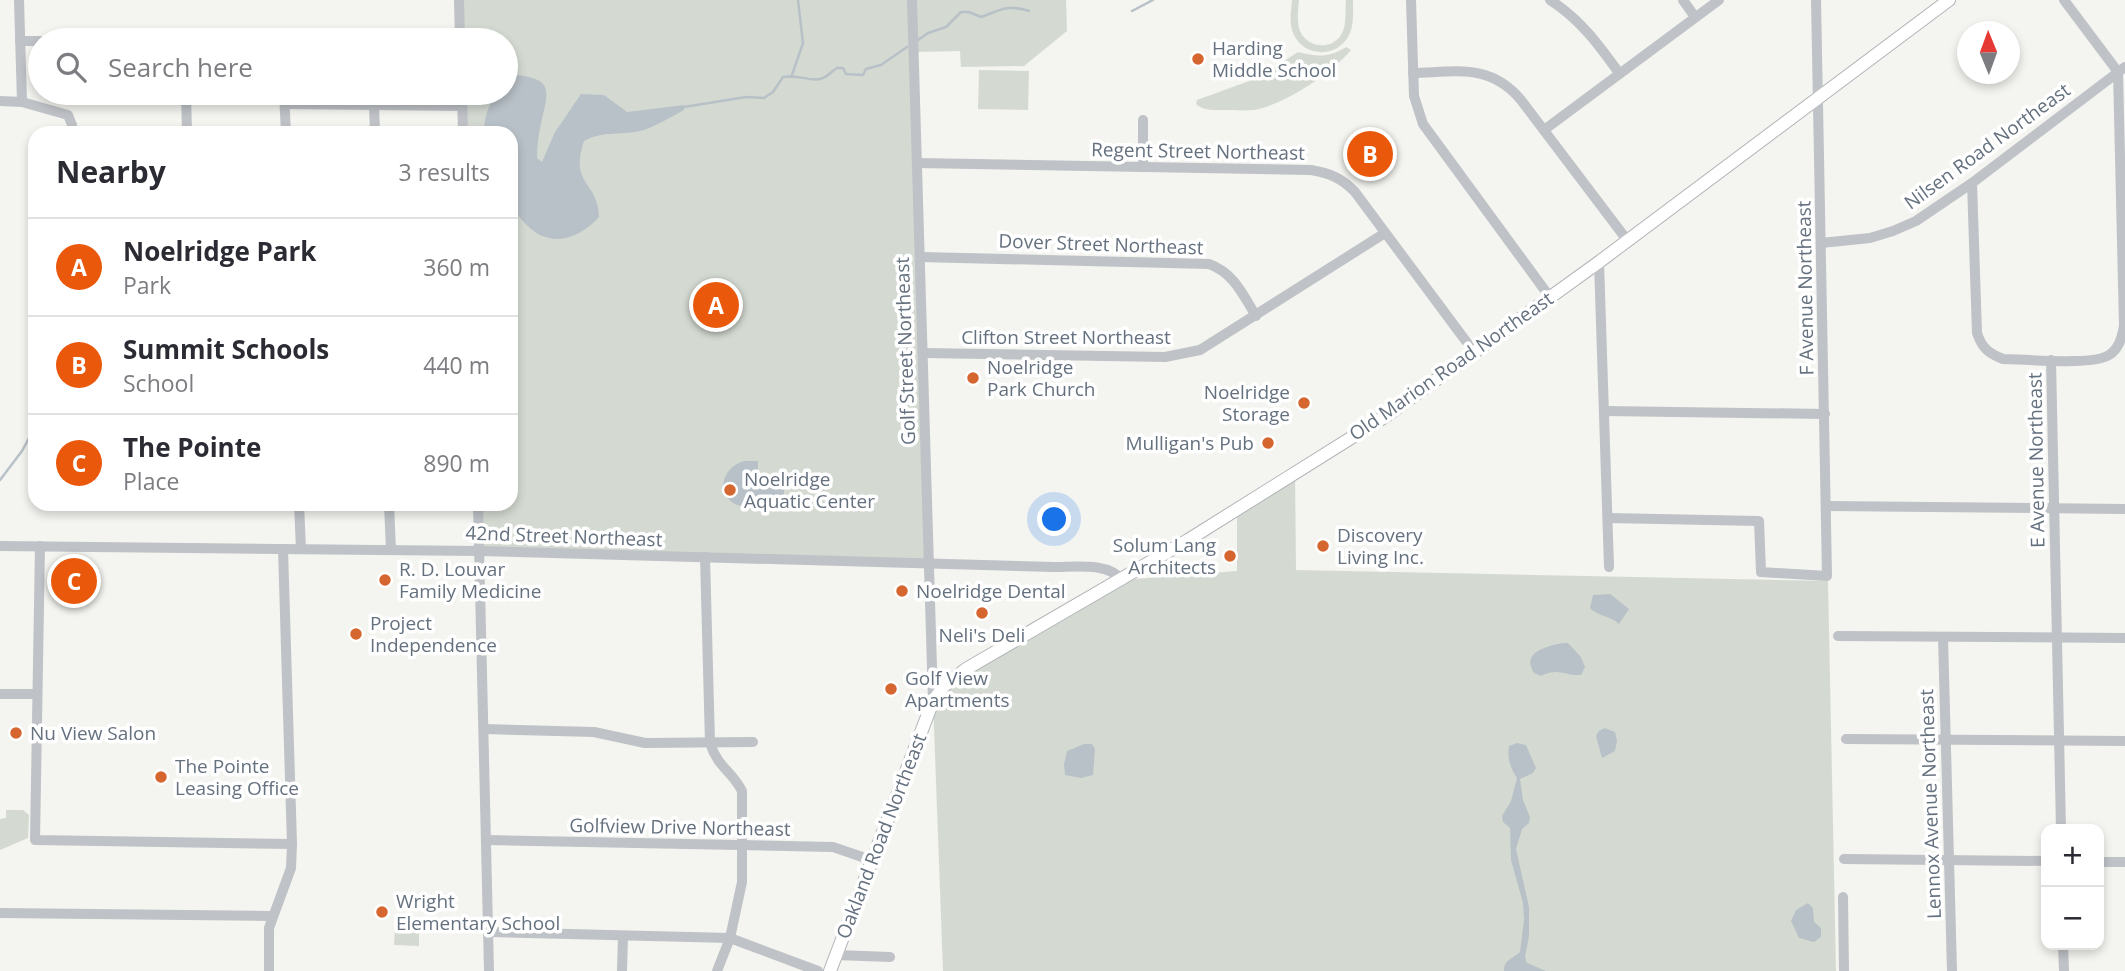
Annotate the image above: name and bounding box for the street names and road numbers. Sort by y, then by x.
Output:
street label: Nilsen Road Northeast [1899,77,2076,215]
street label: Regent Street Northeast [1091,136,1305,166]
street label: F Avenue Northeast [1790,200,1820,376]
street label: Dover Street Northeast [998,227,1204,261]
street label: Golf Street Northeast [889,256,921,446]
street label: Old Marion Road Northeast [1344,285,1558,447]
street label: Clifton Street Northeast [961,324,1171,350]
street label: E Avenue Northeast [2021,372,2051,548]
street label: 42nd Street Northeast [465,520,663,552]
street label: Lennox Avenue Northeast [1913,688,1947,920]
street label: Oakland Road Northeast [830,729,932,942]
street label: Golfview Drive Northeast [569,812,791,842]

